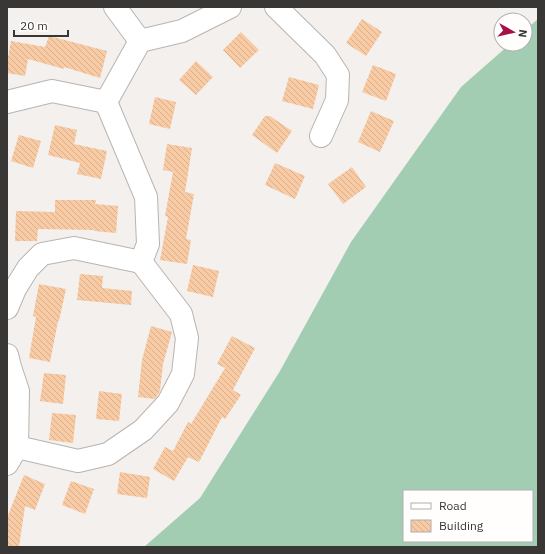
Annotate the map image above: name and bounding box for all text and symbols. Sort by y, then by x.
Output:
scale bar [14,12,68,38]
north arrow [493,12,533,52]
text: 20 m [20,18,48,33]
text: N [515,28,530,38]
legend [403,490,533,542]
text: Road [439,498,467,513]
text: Building [439,518,484,533]

